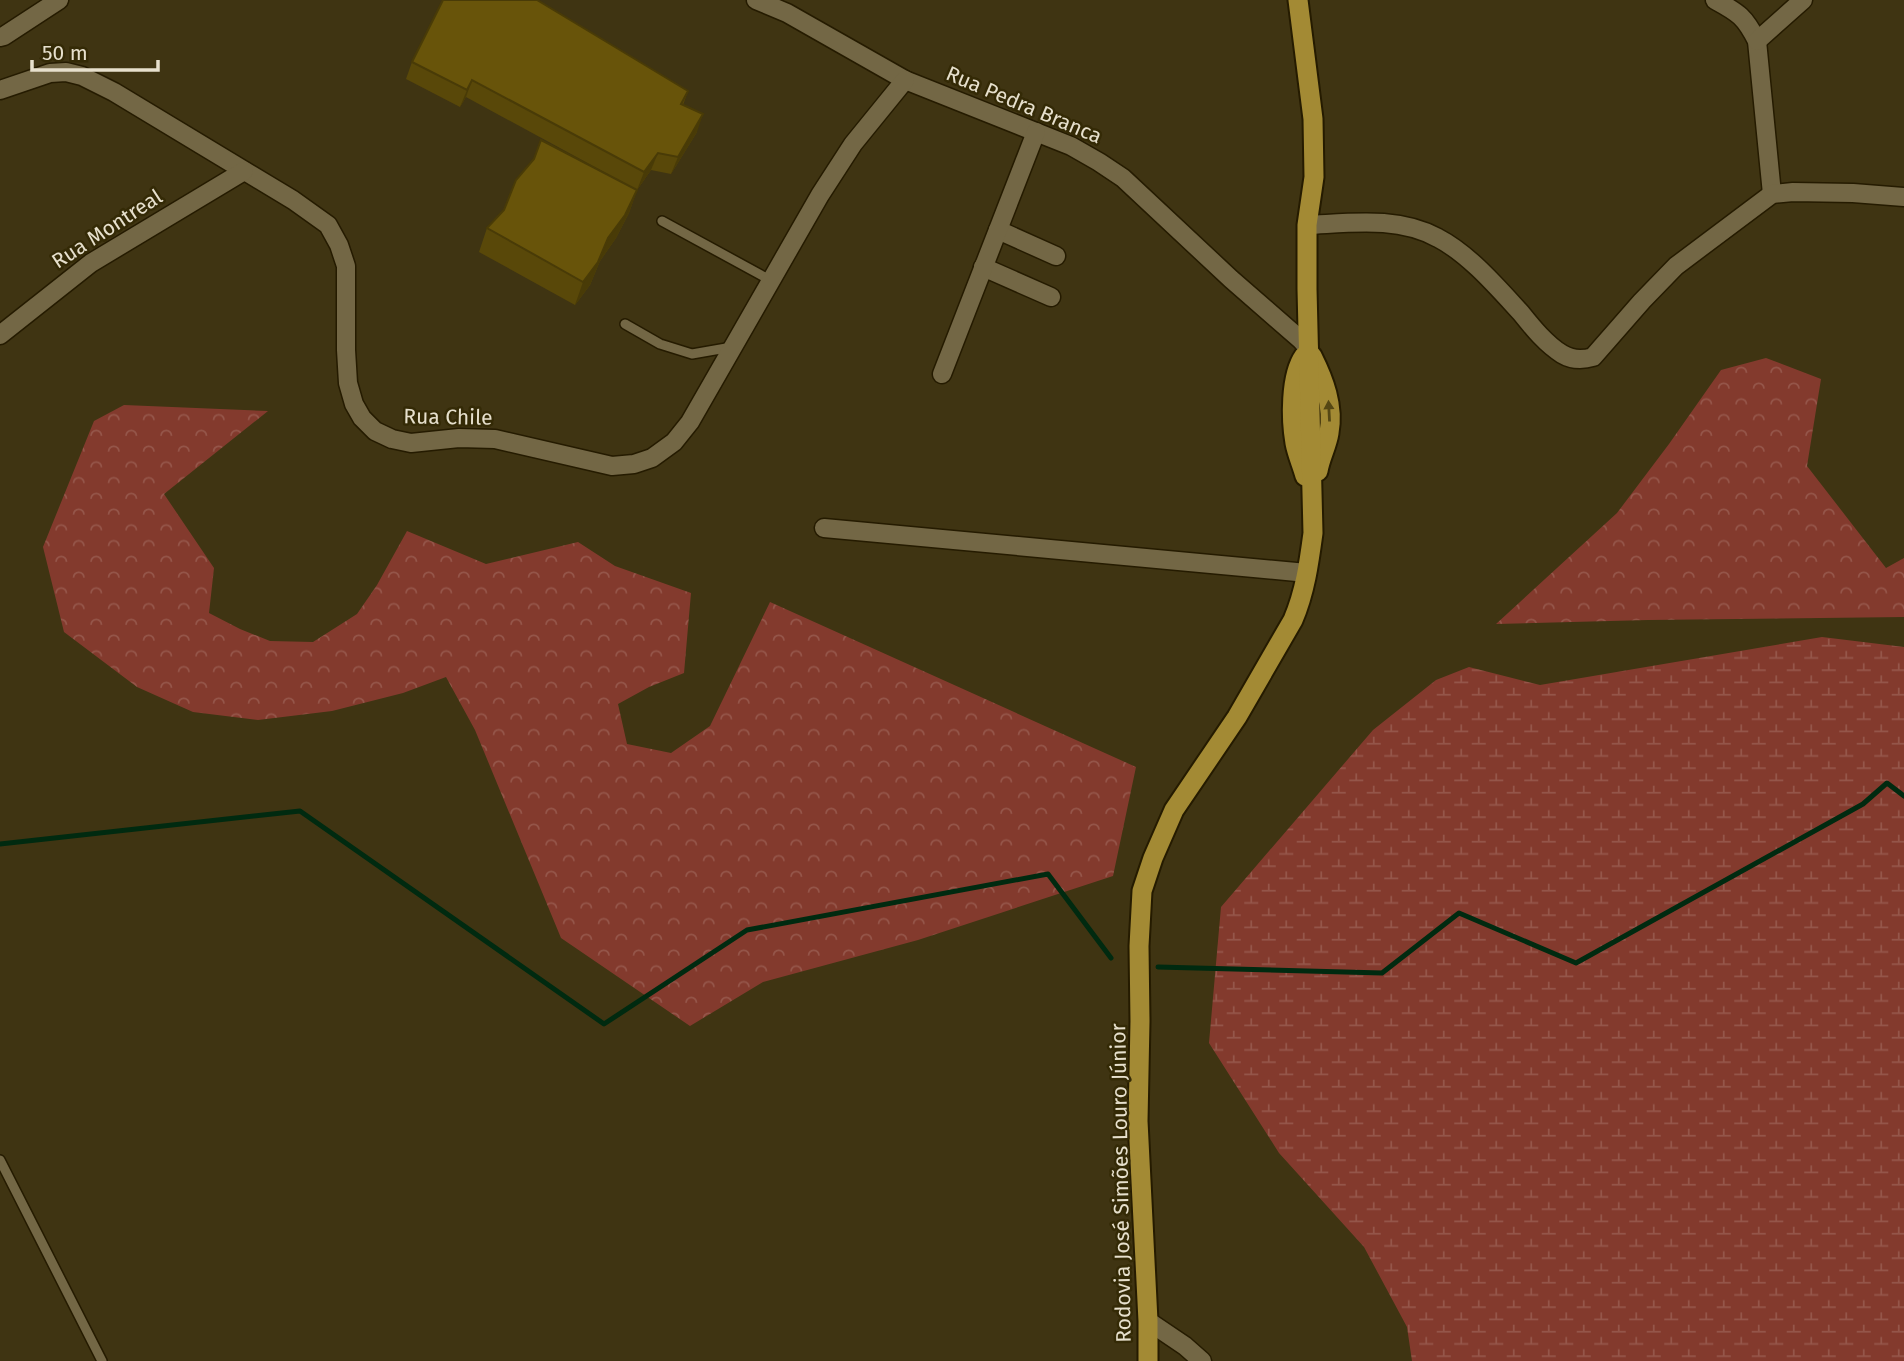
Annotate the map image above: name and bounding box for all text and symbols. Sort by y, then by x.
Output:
scale bar [32,28,158,72]
text: 50 m [42,40,88,66]
street label: Rua Pedra Branca [942,60,1106,150]
street label: Rua Montreal [47,184,167,274]
one-way arrow [1323,399,1334,421]
street label: Rua Chile [403,403,493,431]
street label: Rodovia José Simões Louro Júnior [1105,1023,1137,1343]

